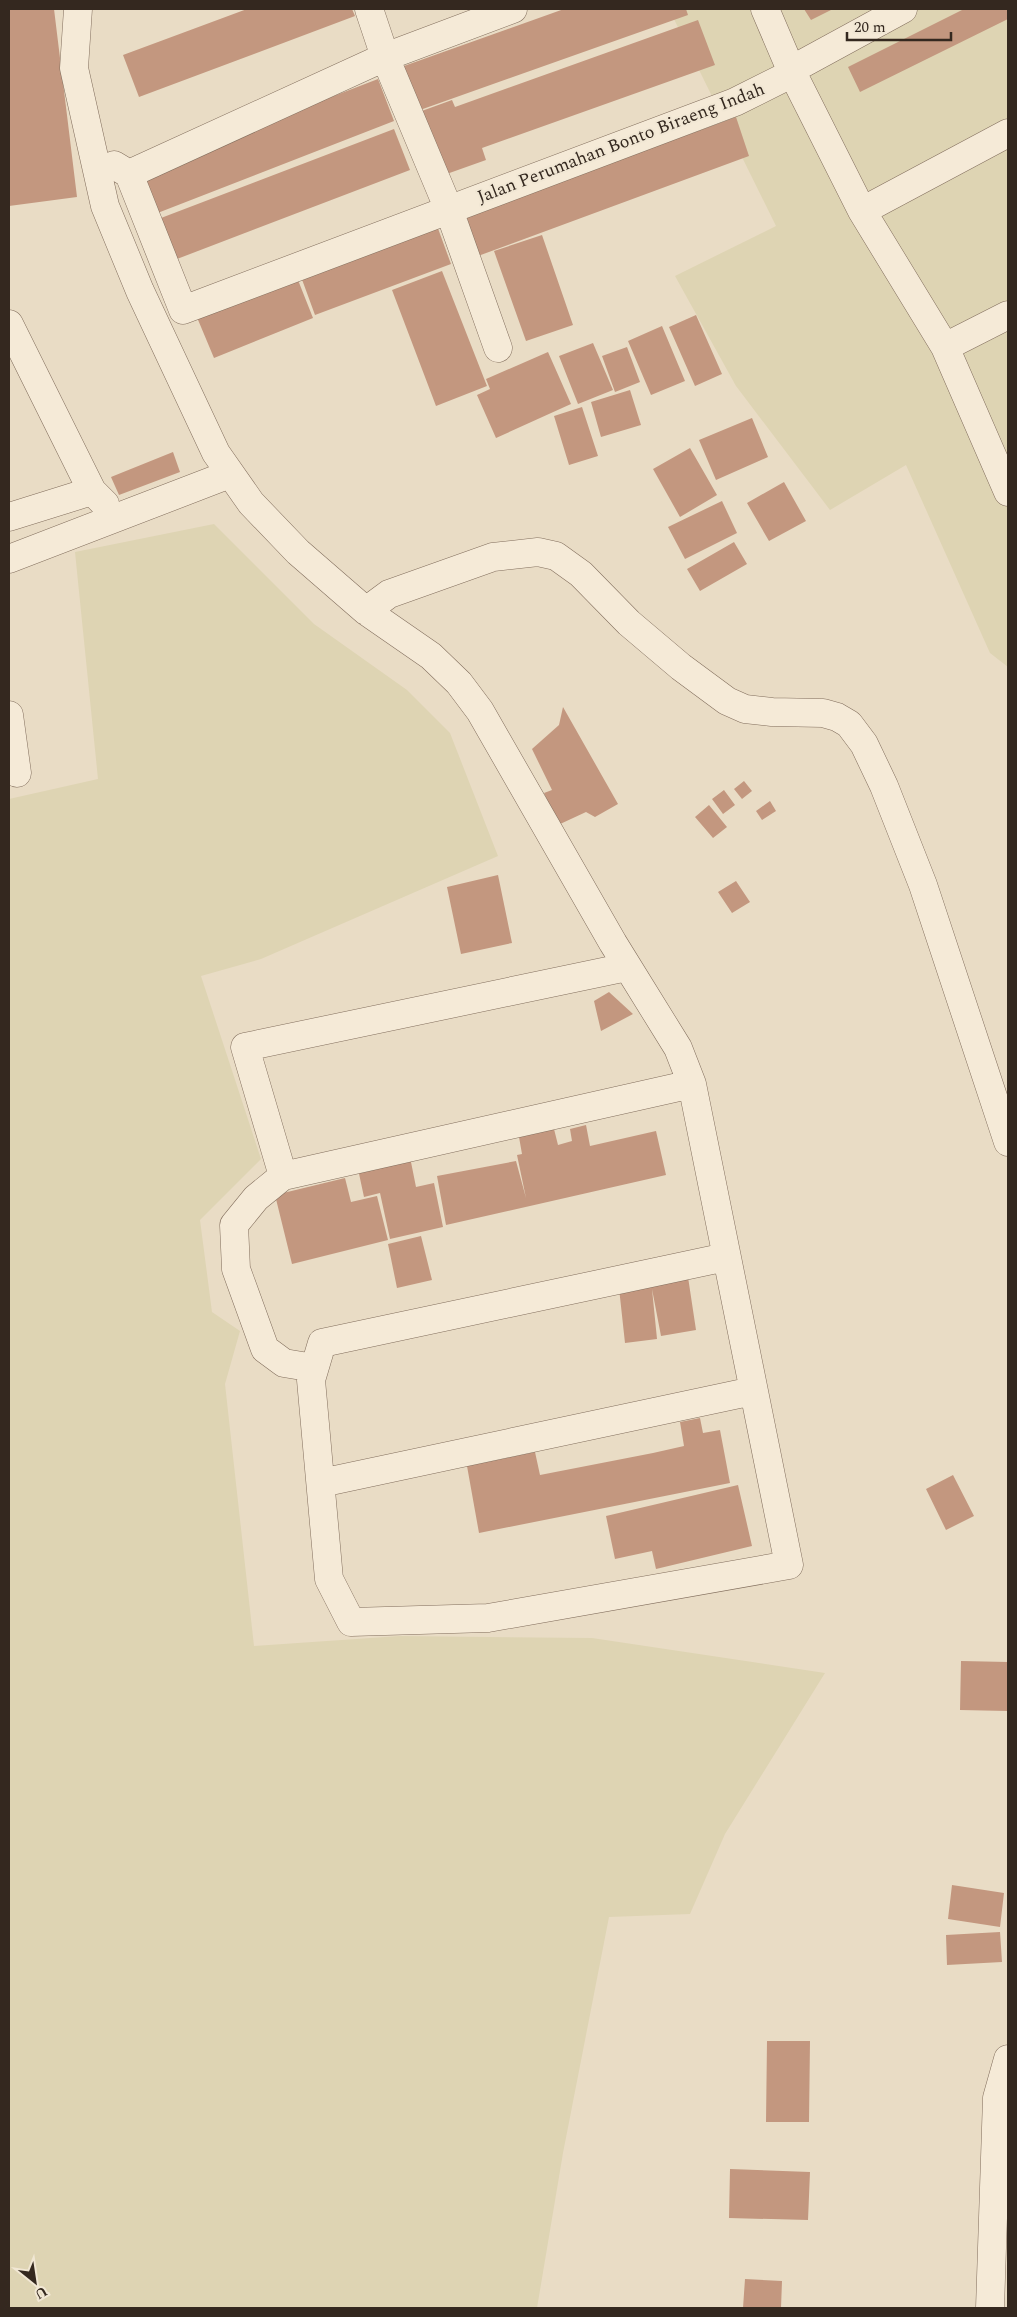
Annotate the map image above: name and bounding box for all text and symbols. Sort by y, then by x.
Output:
scale bar [847,10,951,42]
text: 20 m [854,16,886,39]
street label: Jalan Perumahan Bonto Biraeng Indah [473,76,769,210]
north arrow [10,2257,60,2307]
text: U [31,2281,52,2305]

